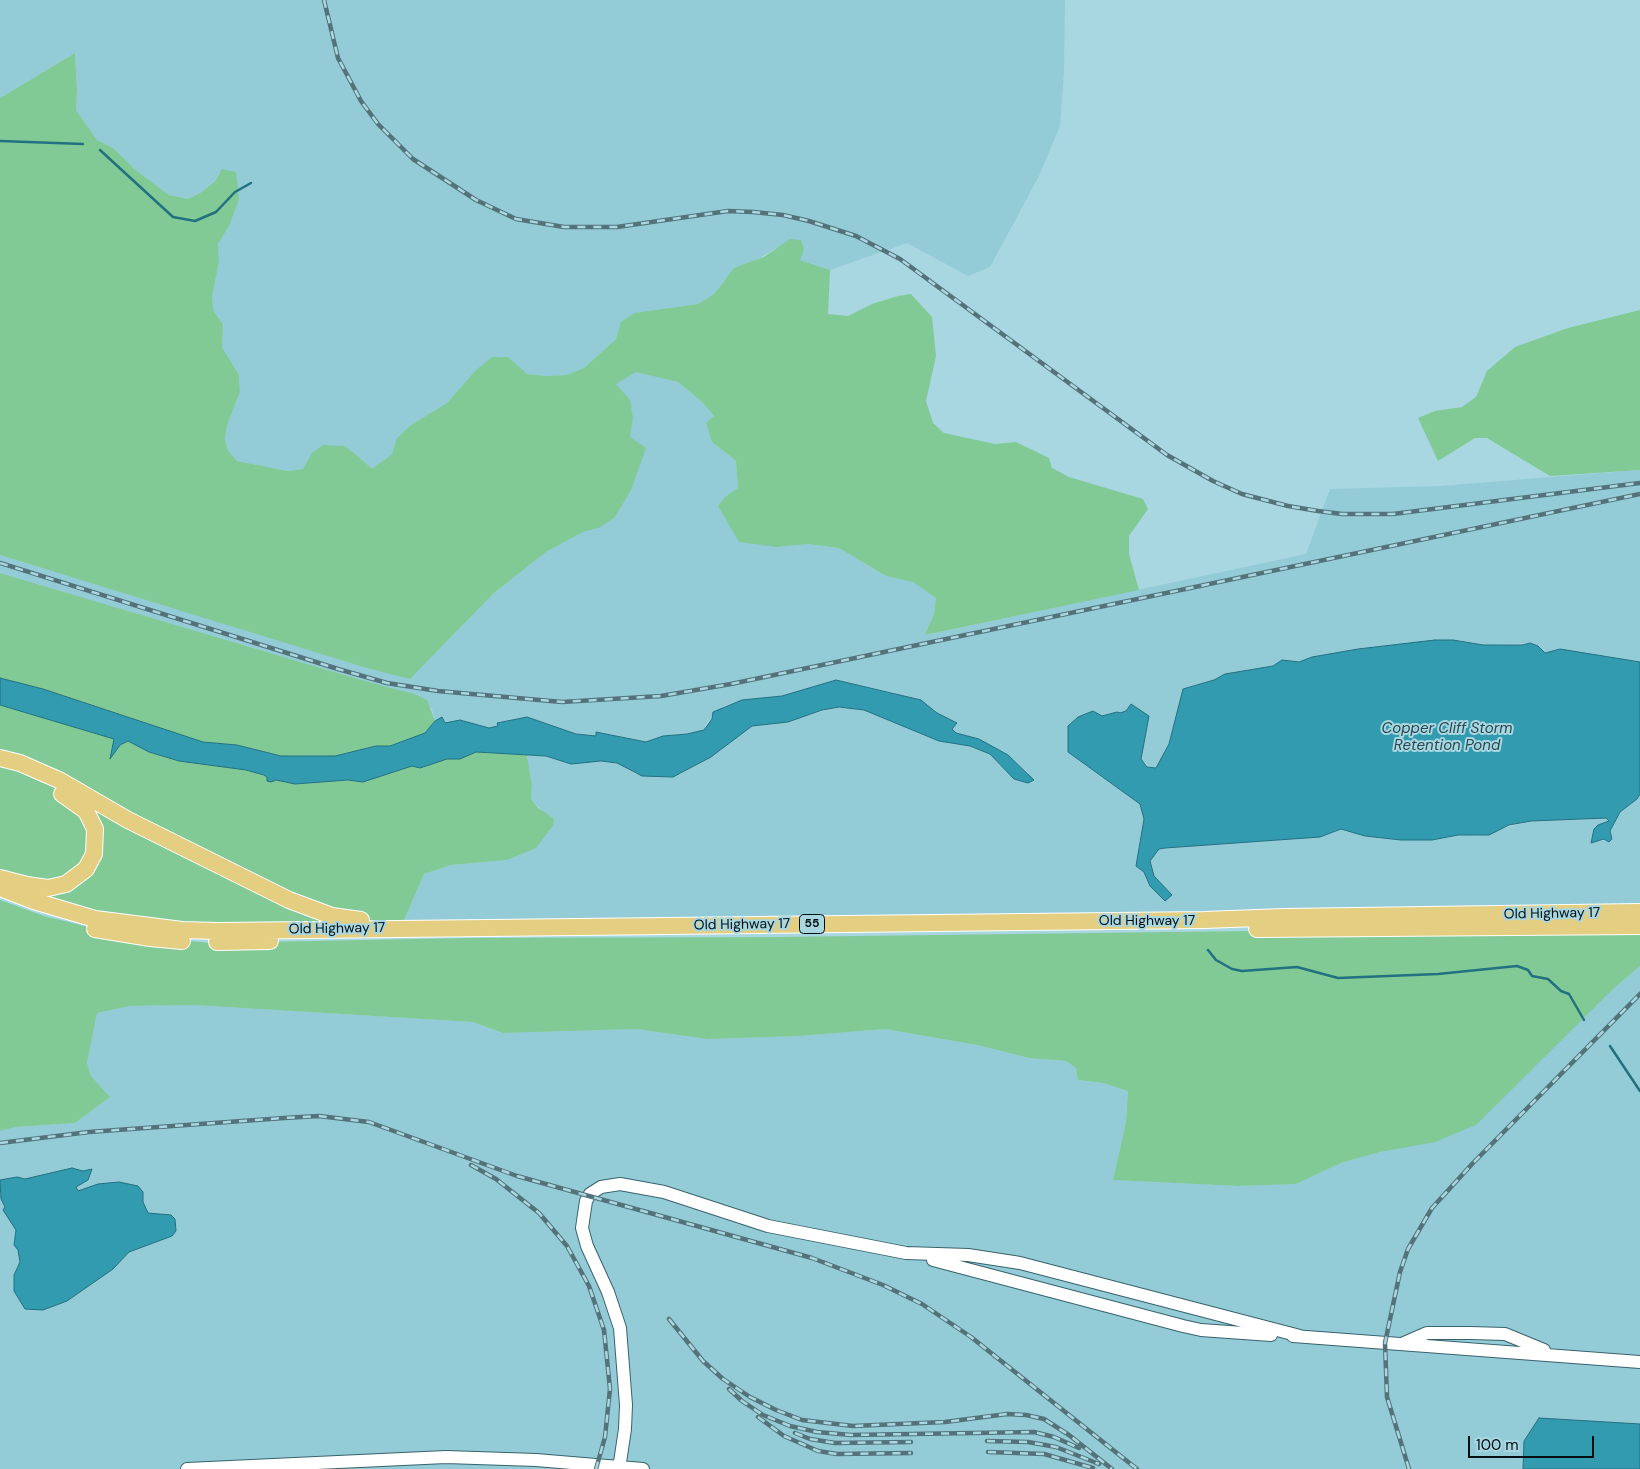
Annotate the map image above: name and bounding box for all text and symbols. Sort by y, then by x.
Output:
water label: Copper Cliff Storm Retention Pond [1382,720,1512,755]
street label: Old Highway 17 [1504,905,1600,923]
street label: Old Highway 17 [1099,913,1195,929]
road number: 55 [800,914,824,934]
street label: Old Highway 17 [694,916,790,934]
street label: Old Highway 17 [289,920,385,938]
scale bar [1470,1426,1596,1458]
text: 100 m [1476,1435,1519,1455]

